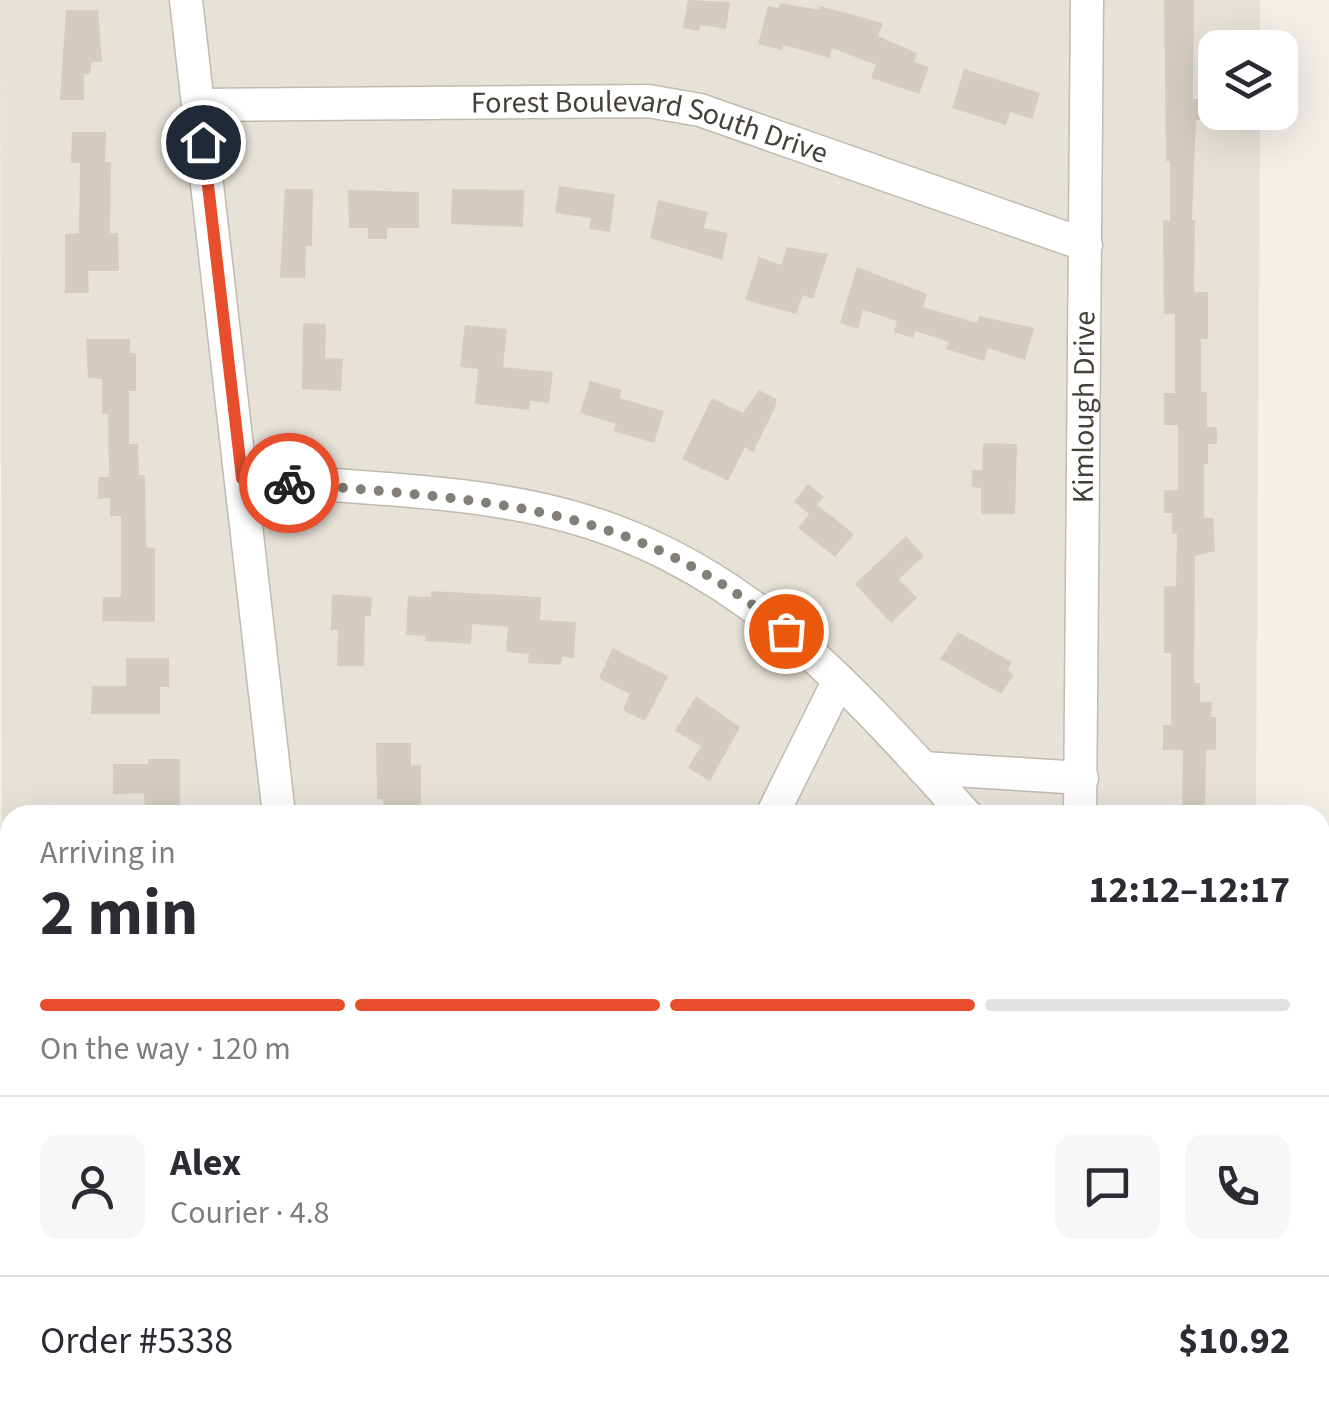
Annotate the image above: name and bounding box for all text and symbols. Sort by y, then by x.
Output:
map controls [1198,30,1298,130]
button: layers [1198,30,1298,130]
street label: Forest Boulevard South Drive [471,79,834,175]
pin [161,100,246,185]
icon: home [176,115,231,170]
street label: Kimlough Drive [1062,311,1106,503]
courier [239,433,339,533]
icon: bike [262,456,317,511]
pin [744,589,829,674]
icon: bag [759,604,814,659]
text: Arriving in [40,830,176,876]
text: 12:12–12:17 [1088,863,1290,917]
text: 2 min [40,867,198,960]
text: On the way · 120 m [40,1026,291,1072]
button: person [40,1134,145,1239]
button: chat [1055,1134,1160,1239]
button: phone [1185,1134,1290,1239]
text: Alex [170,1136,241,1190]
text: Courier · 4.8 [170,1190,330,1236]
text: Order #5338 [40,1314,233,1368]
text: $10.92 [1178,1314,1290,1368]

